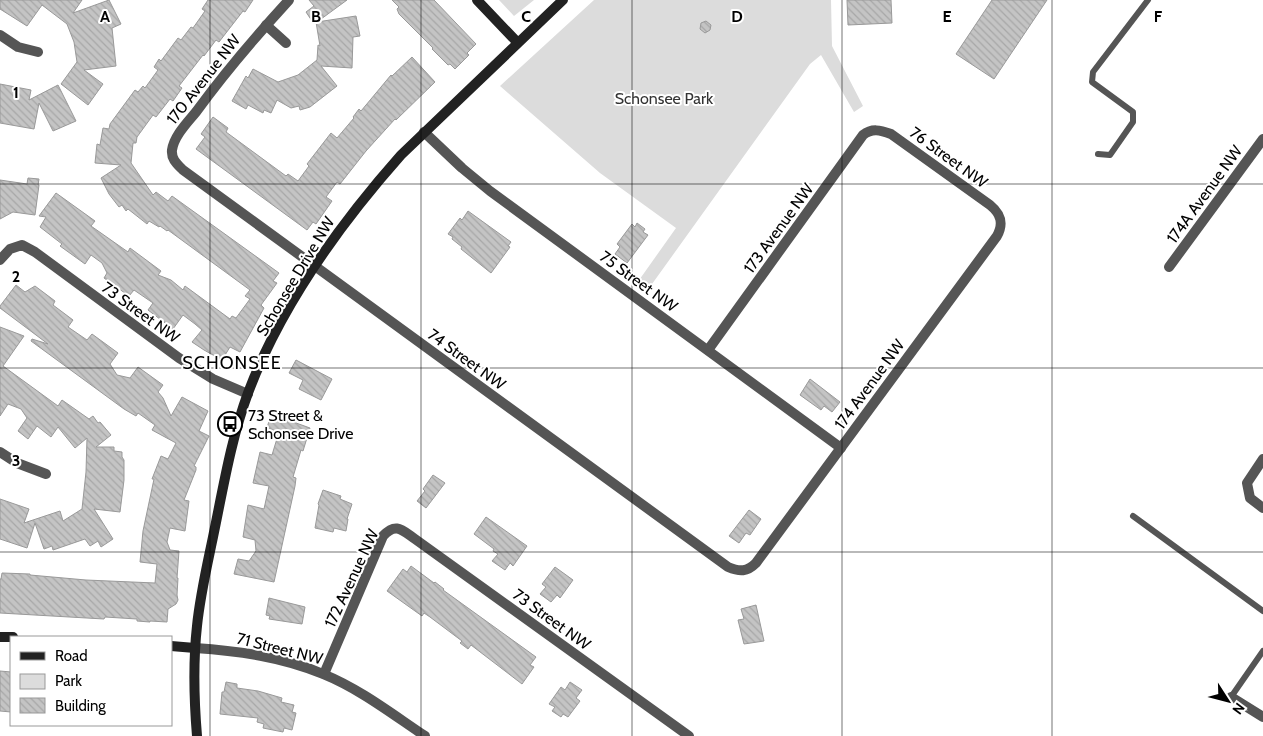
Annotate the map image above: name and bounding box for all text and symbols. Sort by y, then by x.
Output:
text: A [100,7,110,26]
text: B [311,7,321,26]
text: C [521,7,531,26]
text: D [731,7,743,26]
text: E [942,7,952,26]
text: F [1154,7,1163,26]
street label: 170 Avenue NW [162,30,245,128]
text: 1 [13,83,19,102]
park label: Schonsee Park [615,89,714,108]
street label: 76 Street NW [906,123,992,192]
street label: 174A Avenue NW [1163,141,1247,247]
street label: 173 Avenue NW [739,179,818,277]
street label: Schonsee Drive NW [252,213,339,339]
street label: 75 Street NW [596,247,682,316]
text: 2 [12,267,20,286]
street label: 73 Street NW [98,278,184,347]
street label: 74 Street NW [424,325,510,394]
street label: 174 Avenue NW [830,335,909,433]
district label: SCHONSEE [182,352,282,374]
place label: 73 Street & Schonsee Drive [248,406,354,443]
bus stop icon: 73 Street & Schonsee Drive [217,411,243,437]
text: 3 [12,451,20,470]
street label: 172 Avenue NW [320,525,383,630]
street label: 73 Street NW [509,585,595,654]
street label: 71 Street NW [235,629,326,669]
legend [10,636,172,726]
text: Road [55,647,88,665]
text: Park [55,672,82,690]
north arrow [1203,676,1253,726]
text: Building [55,697,106,715]
text: N [1228,699,1249,718]

